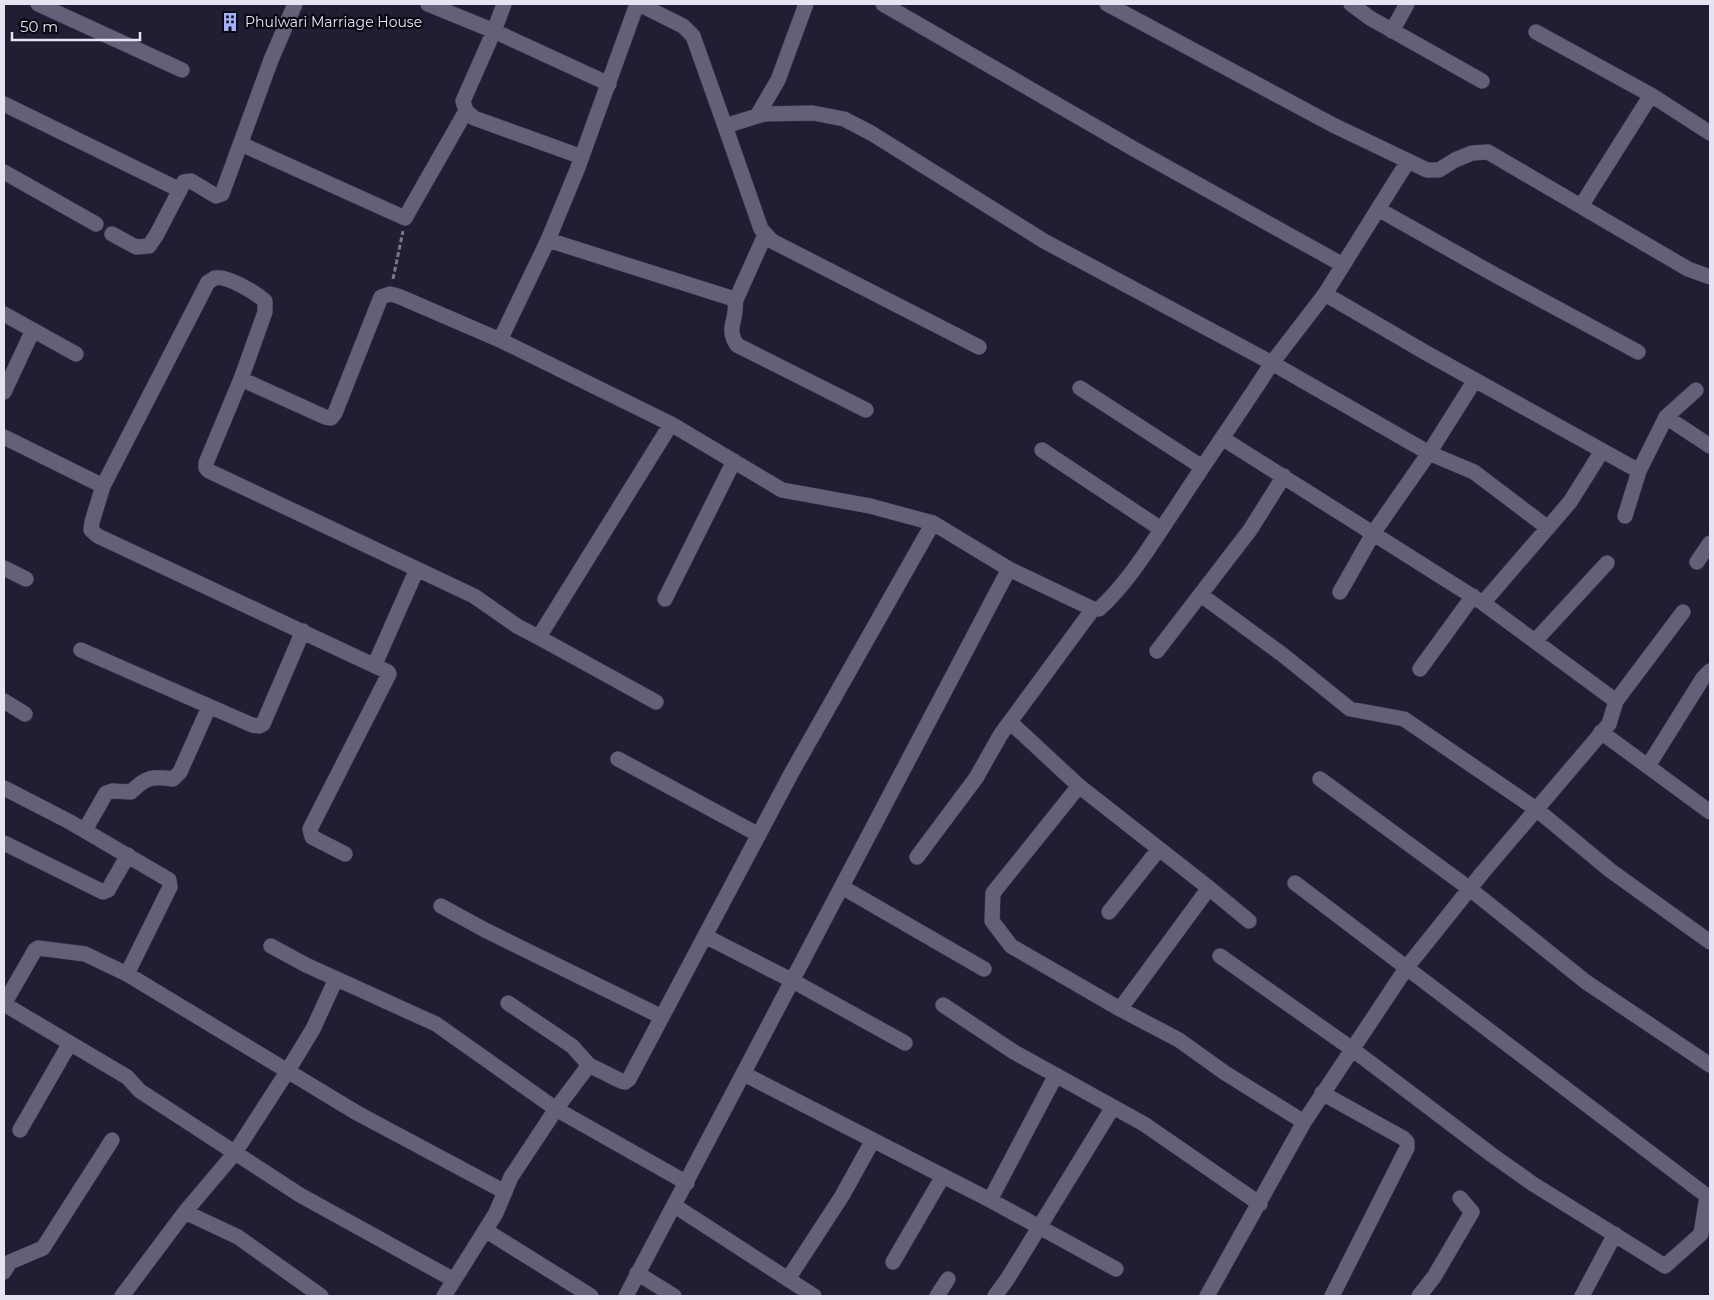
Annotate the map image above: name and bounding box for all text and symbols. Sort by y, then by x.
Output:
scale bar [12,10,140,42]
building icon: Phulwari Marriage House [219,11,241,33]
place label: Phulwari Marriage House [245,13,422,31]
text: 50 m [20,17,58,36]

